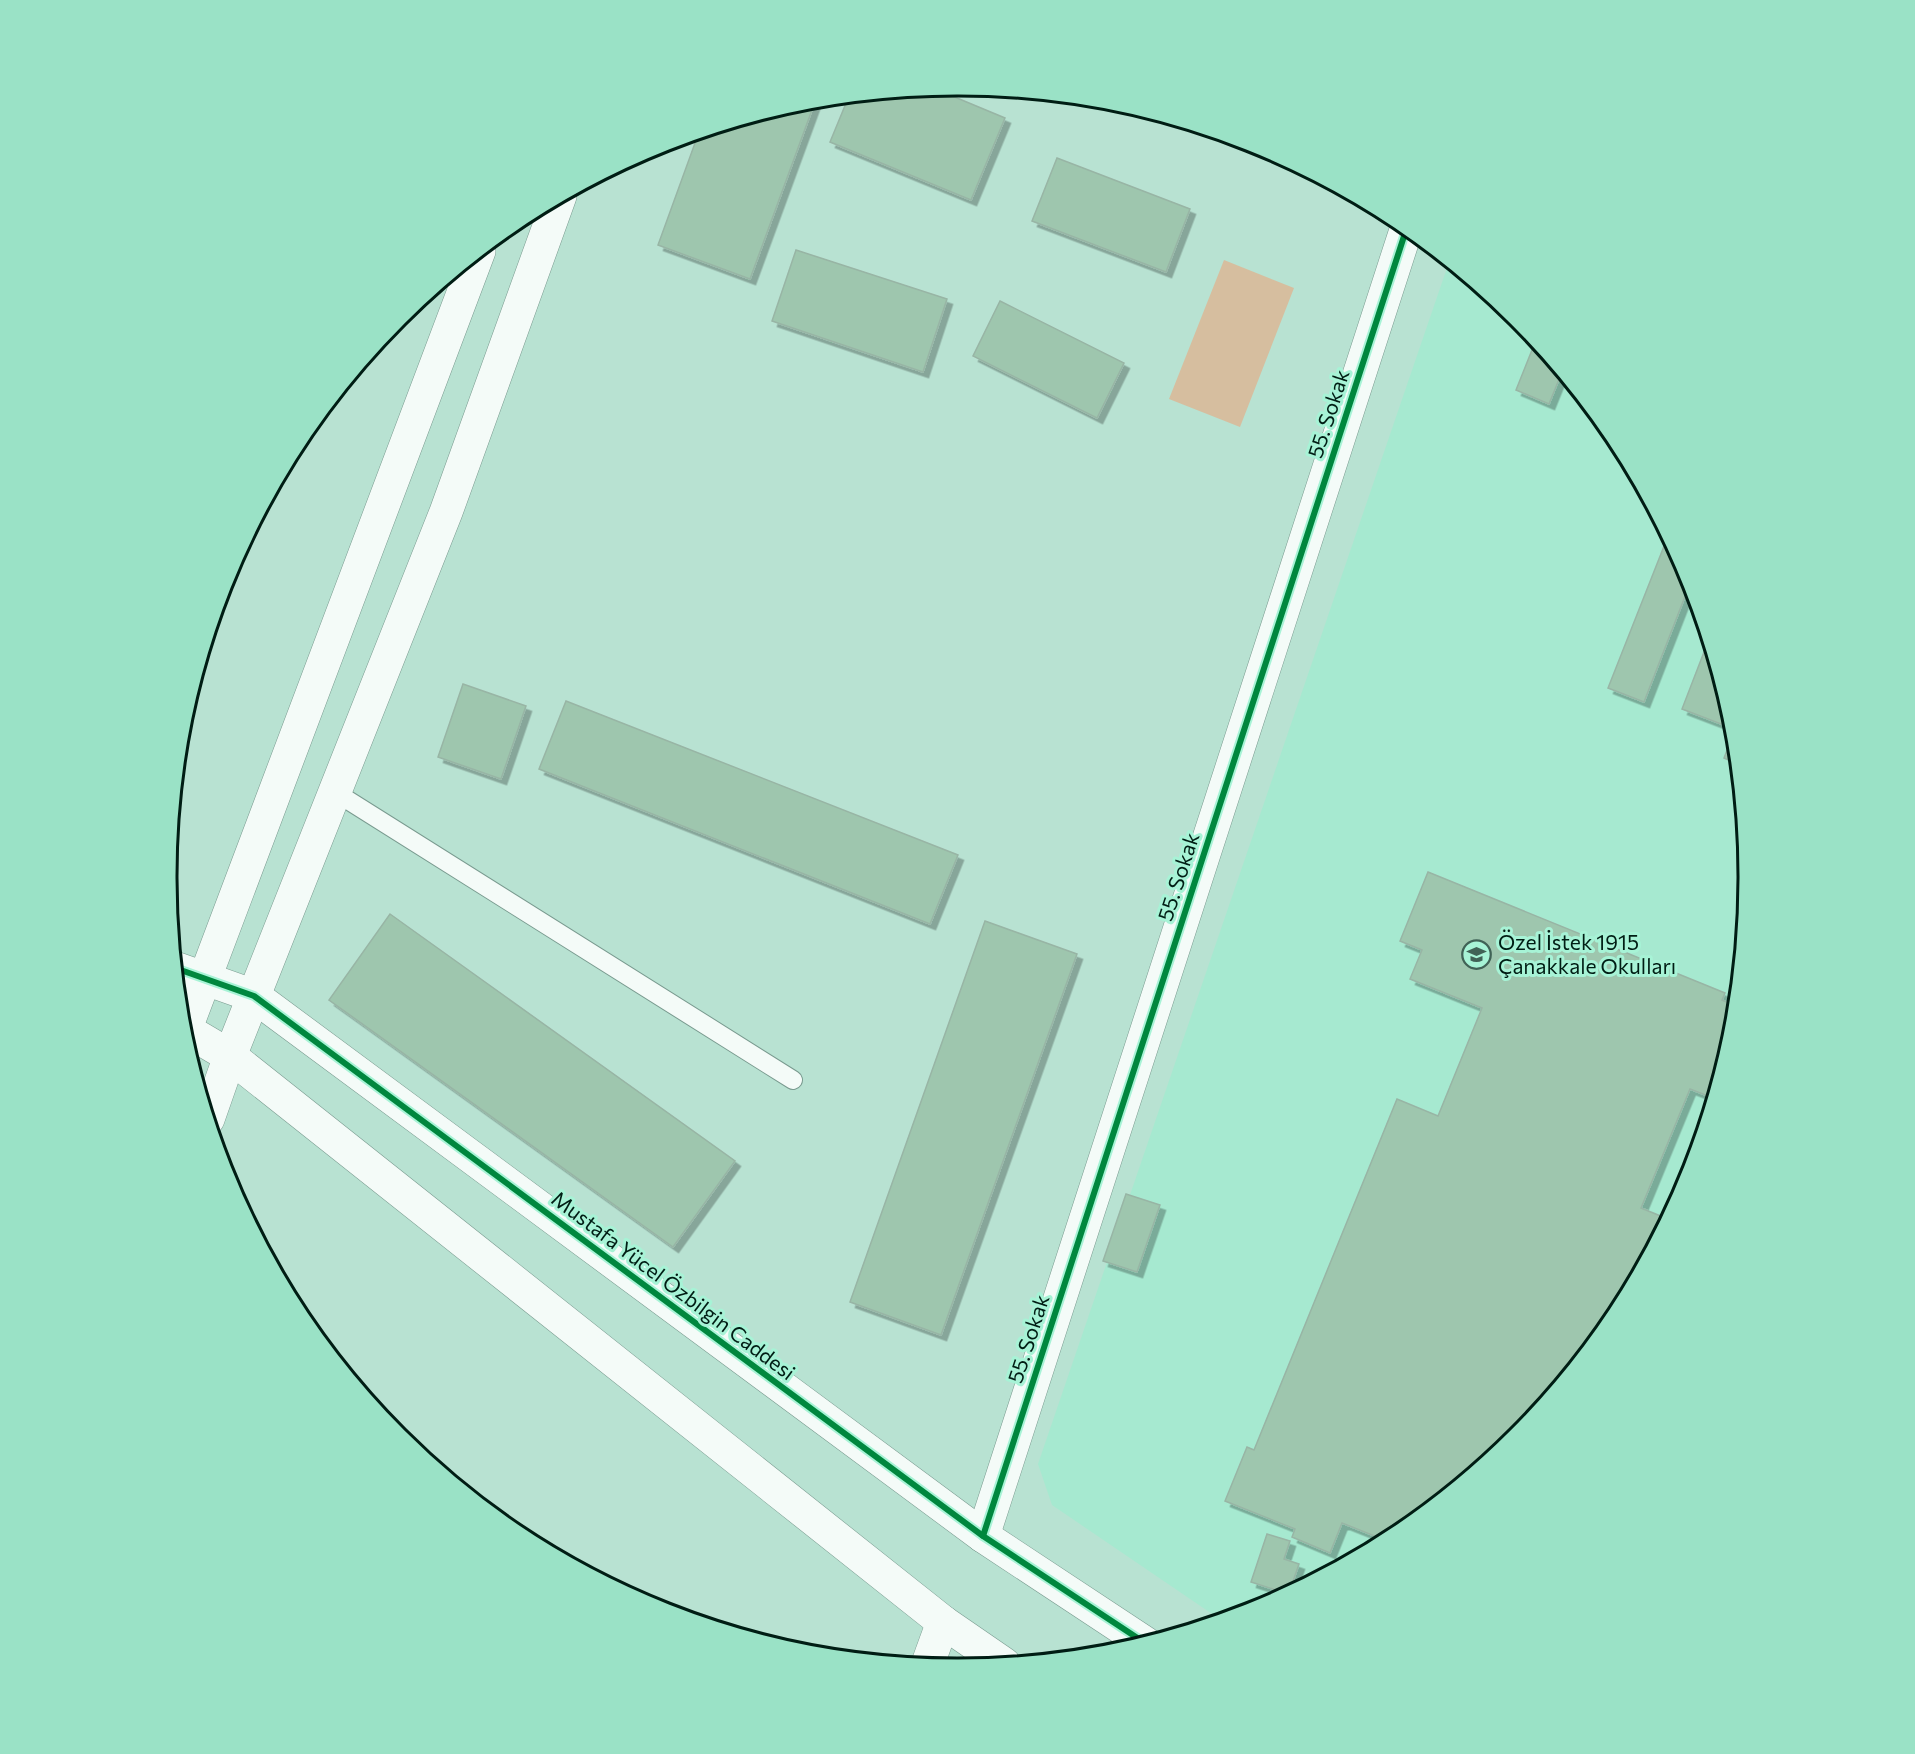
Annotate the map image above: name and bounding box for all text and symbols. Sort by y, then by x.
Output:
street label: 55. Sokak [1302,366,1354,461]
street label: 55. Sokak [1152,829,1204,924]
place label: Özel İstek 1915 Çanakkale Okulları [1498,929,1676,978]
school or university icon: Özel İstek 1915 Çanakkale Okulları [1461,939,1493,971]
street label: Mustafa Yücel Özbilgin Caddesi [547,1185,800,1384]
street label: 55. Sokak [1002,1291,1054,1386]

